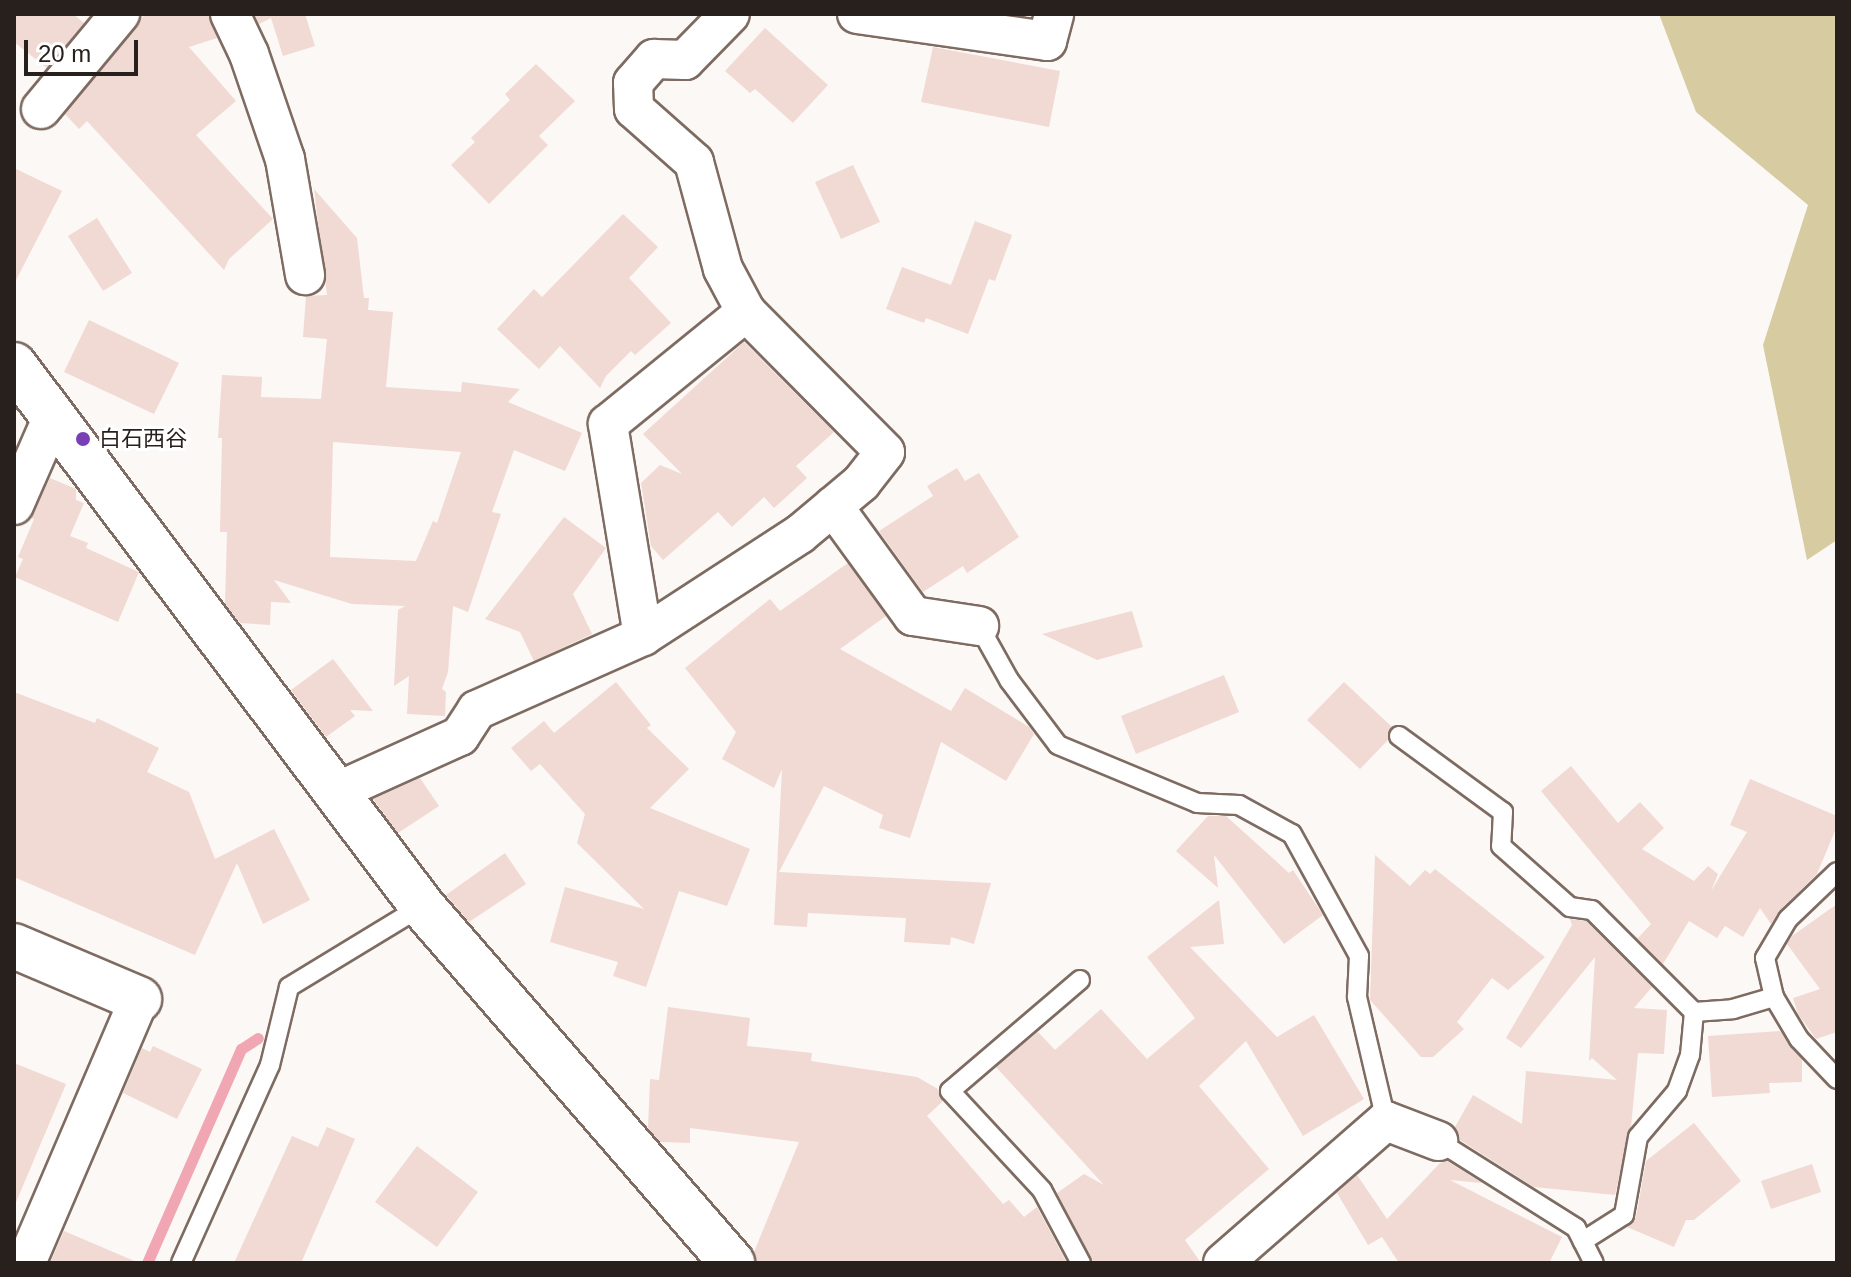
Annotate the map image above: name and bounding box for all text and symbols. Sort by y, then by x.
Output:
scale bar [28,24,142,74]
text: 20 m [38,40,91,67]
place label: 白石西谷 [99,426,187,452]
marker: 白石西谷 [74,430,92,448]

